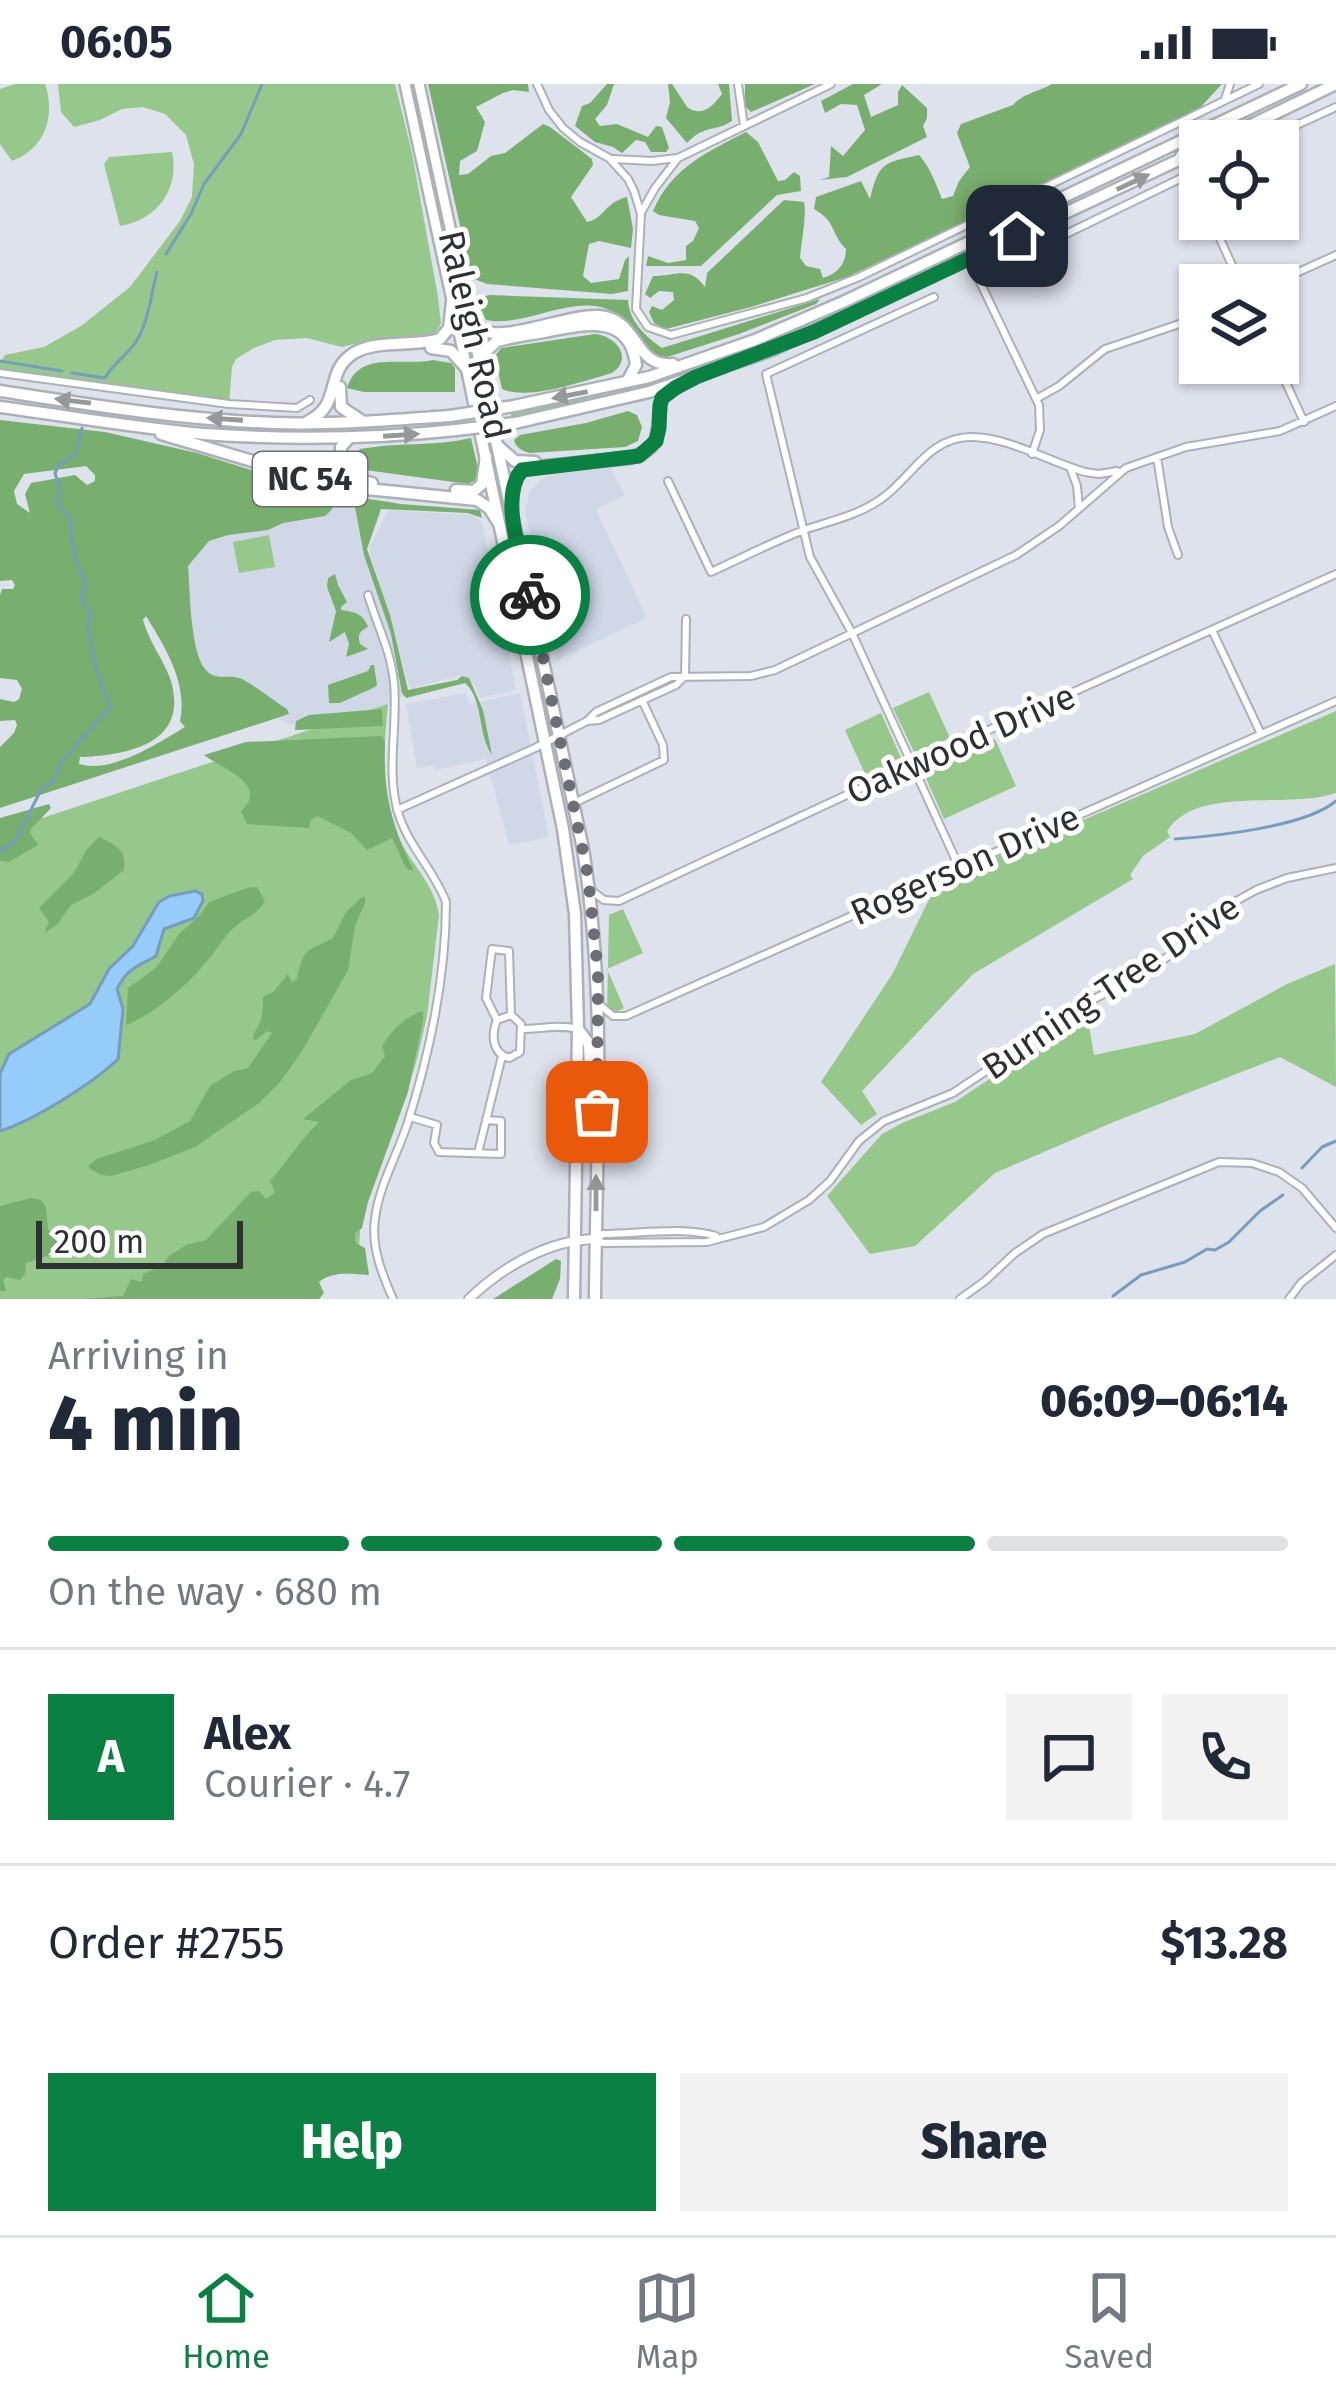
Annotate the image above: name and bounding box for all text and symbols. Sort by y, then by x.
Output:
text: 06:05 [60,15,173,69]
map controls [1179,120,1299,384]
button: locate [1179,120,1299,240]
one-way arrow [1116,172,1151,192]
pin [966,185,1068,287]
icon: home [984,203,1050,269]
street label: Raleigh Road [429,226,519,444]
button: layers [1179,264,1299,384]
one-way arrow [551,386,588,405]
one-way arrow [54,392,91,411]
one-way arrow [206,410,243,429]
one-way arrow [383,426,420,445]
road number: NC 54 [253,452,367,506]
courier [470,535,590,655]
icon: bike [497,562,563,628]
street label: Oakwood Drive [840,674,1082,814]
street label: Rogerson Drive [844,795,1086,935]
street label: Burning Tree Drive [974,885,1248,1089]
pin [546,1061,648,1163]
icon: bag [564,1079,630,1145]
one-way arrow [586,1173,606,1211]
scale bar [36,1215,243,1268]
text: 200 m [54,1222,144,1262]
text: Arriving in [48,1333,229,1379]
text: 06:09–06:14 [1040,1374,1288,1428]
text: 4 min [48,1377,243,1471]
text: On the way · 680 m [48,1569,382,1615]
button: chat [1006,1694,1132,1820]
button: phone [1162,1694,1288,1820]
text: Alex [204,1707,291,1761]
text: A [98,1730,124,1784]
text: Courier · 4.7 [204,1761,410,1807]
text: Order #2755 [48,1916,285,1970]
text: $13.28 [1160,1916,1288,1970]
button: Help [48,2073,656,2211]
button: Share [680,2073,1288,2211]
tab: Home [182,2265,270,2377]
tab: Map [634,2265,700,2377]
tab: Saved [1065,2265,1154,2377]

